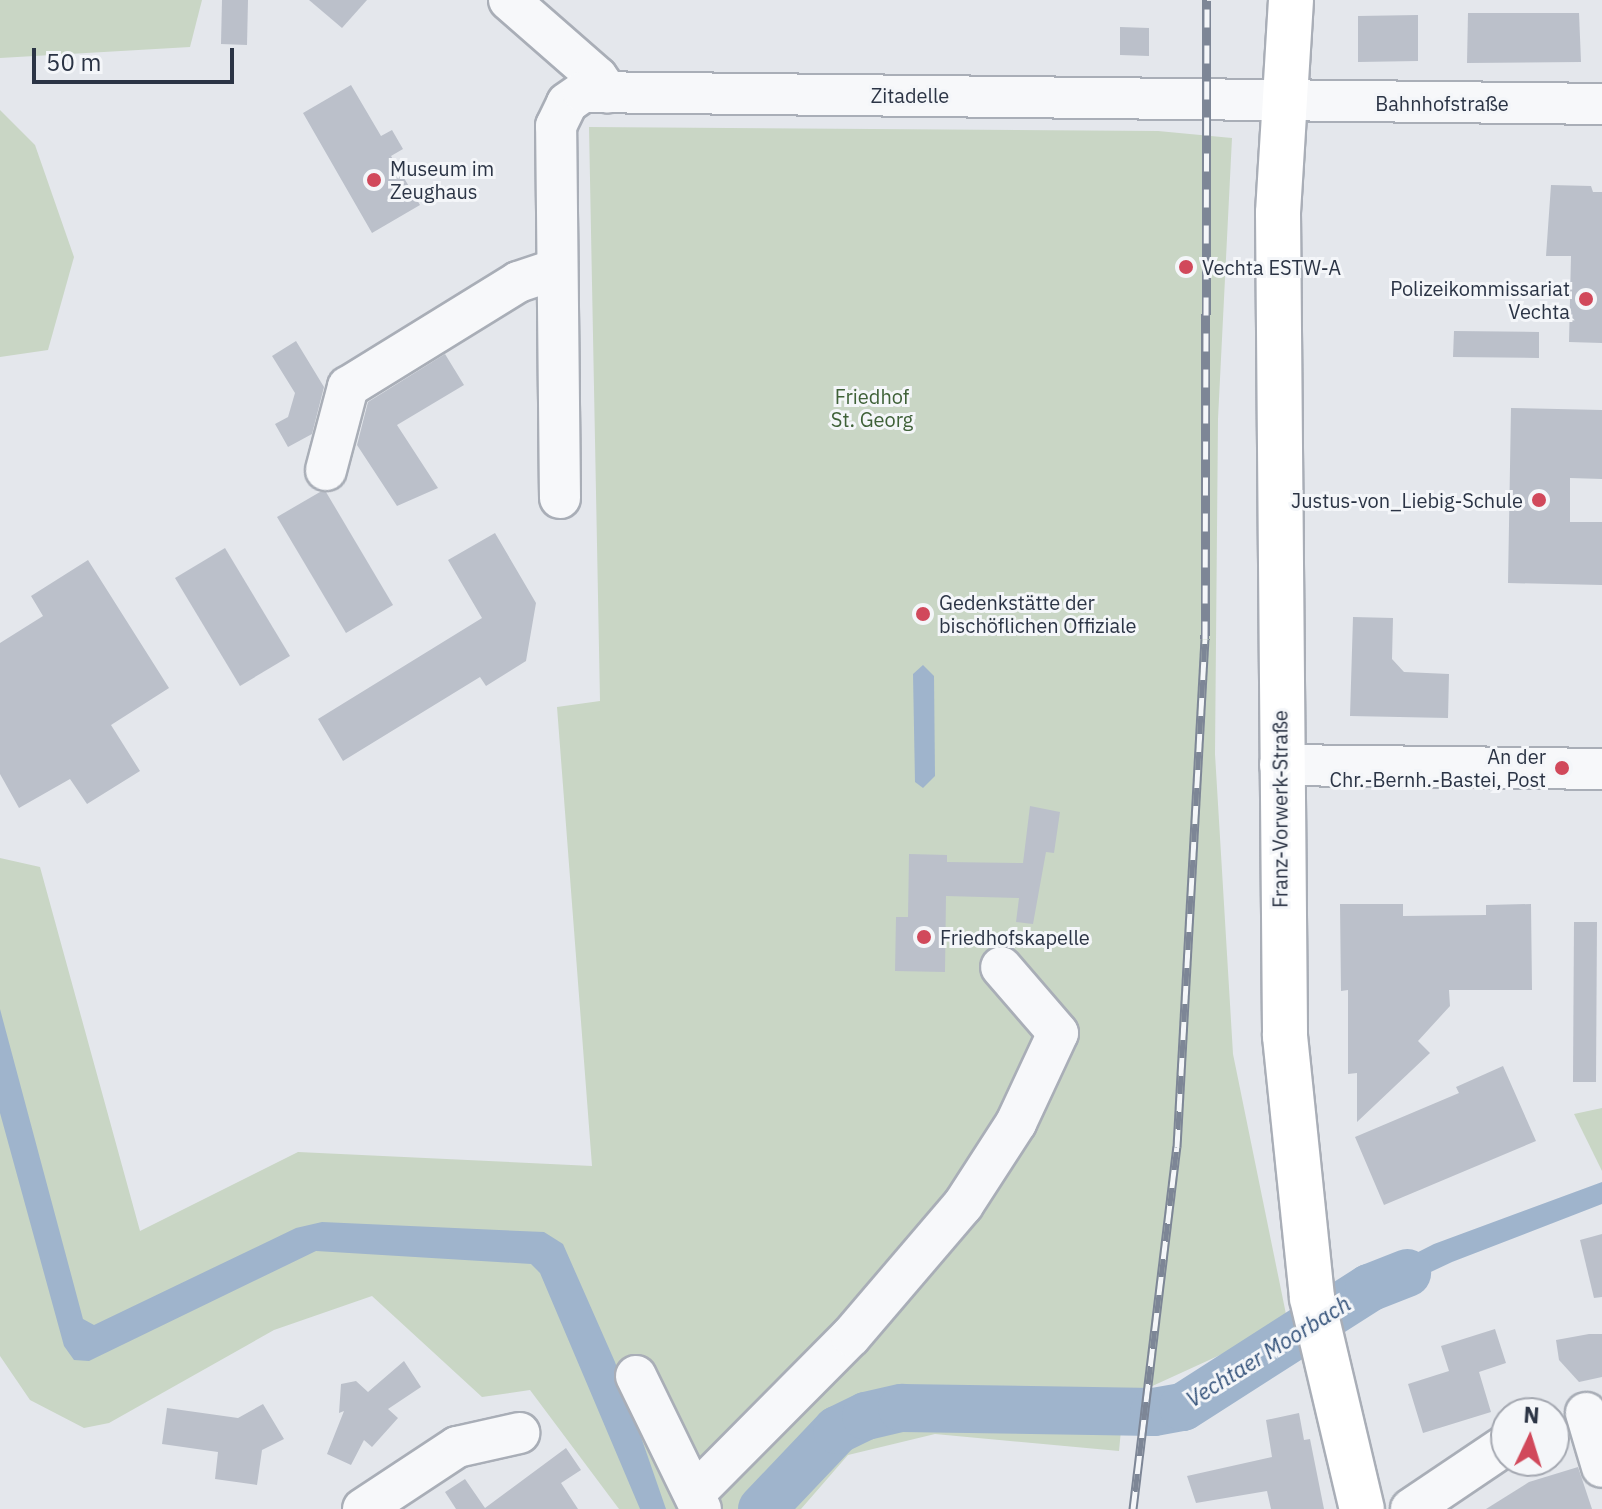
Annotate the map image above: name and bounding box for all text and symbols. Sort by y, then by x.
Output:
scale bar [36,32,238,82]
text: 50 m [46,46,101,78]
street label: Zitadelle [871,83,949,107]
street label: Bahnhofstraße [1375,91,1509,115]
place label: Museum im Zeughaus [390,156,494,203]
marker: Museum im Zeughaus [365,171,383,189]
place label: Vechta ESTW-A [1202,255,1341,279]
marker: Vechta ESTW-A [1177,258,1195,276]
place label: Polizeikommissariat Vechta [1390,276,1570,323]
marker: Polizeikommissariat Vechta [1577,290,1595,308]
park label: Friedhof St. Georg [831,385,913,432]
place label: Justus-von_Liebig-Schule [1291,488,1523,512]
marker: Justus-von_Liebig-Schule [1530,491,1548,509]
place label: Gedenkstätte der bischöflichen Offiziale [939,590,1137,637]
marker: Gedenkstätte der bischöflichen Offiziale [914,605,932,623]
street label: Franz-Vorwerk-Straße [1268,710,1292,908]
place label: An der Chr.-Bernh.-Bastei, Post [1330,744,1546,791]
marker: An der Chr.-Bernh.-Bastei, Post [1553,759,1571,777]
place label: Friedhofskapelle [940,925,1090,949]
marker: Friedhofskapelle [915,928,933,946]
water label: Vechtaer Moorbach [1181,1290,1355,1412]
north arrow [1490,1397,1570,1477]
text: N [1523,1400,1541,1430]

